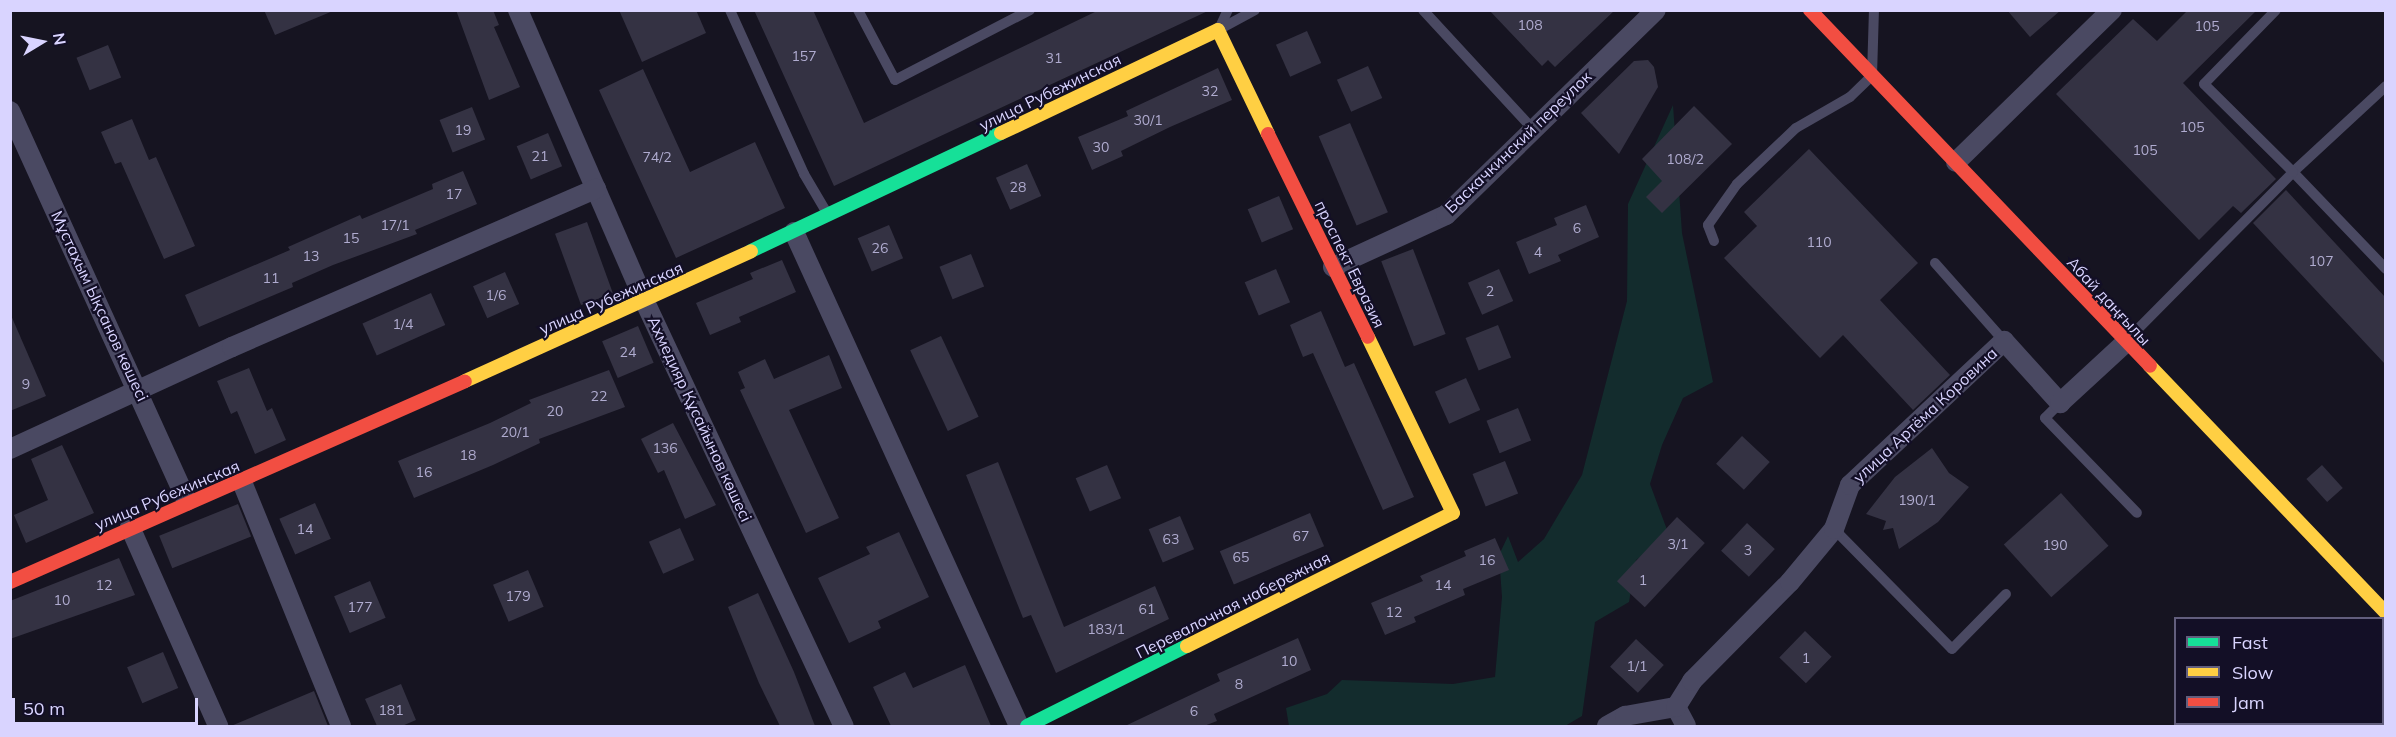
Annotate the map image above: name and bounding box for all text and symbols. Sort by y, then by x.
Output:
north arrow [12,12,72,72]
house number: 108 [1517,17,1543,33]
house number: 105 [2194,18,2220,34]
text: N [49,31,71,47]
house number: 157 [791,48,817,64]
street label: улица Рубежинская [976,49,1124,135]
house number: 31 [1046,50,1062,66]
street label: Баскачкинский переулок [1441,67,1595,217]
house number: 32 [1202,83,1218,99]
house number: 30/1 [1133,112,1163,128]
house number: 105 [2179,119,2205,135]
house number: 19 [455,122,471,138]
house number: 30 [1093,139,1109,155]
house number: 105 [2132,142,2158,158]
house number: 21 [532,148,548,164]
house number: 74/2 [642,149,672,165]
house number: 108/2 [1666,151,1704,167]
house number: 28 [1010,179,1026,195]
house number: 17 [446,186,462,202]
street label: проспект Евразия [1311,197,1389,331]
street label: Мұстахым Ықсанов көшесі [47,208,153,404]
house number: 17/1 [380,217,410,233]
house number: 6 [1573,220,1581,236]
house number: 15 [343,230,359,246]
house number: 110 [1806,234,1832,250]
house number: 26 [872,240,888,256]
house number: 4 [1534,244,1542,260]
house number: 13 [303,248,319,264]
street label: Абай даңғылы [2063,253,2155,349]
house number: 107 [2308,253,2334,269]
street label: улица Рубежинская [536,258,686,338]
house number: 11 [263,270,279,286]
house number: 2 [1486,283,1494,299]
house number: 1/6 [486,287,506,303]
street label: Ахмедияр Құсайынов көшесі [644,313,756,525]
house number: 1/4 [393,316,413,332]
street label: улица Артёма Коровина [1849,343,2001,487]
house number: 24 [620,344,636,360]
house number: 9 [22,376,30,392]
house number: 22 [591,388,607,404]
house number: 20 [547,403,563,419]
house number: 20/1 [500,424,530,440]
house number: 136 [652,440,678,456]
house number: 18 [460,447,476,463]
street label: улица Рубежинская [92,456,242,534]
house number: 16 [416,464,432,480]
house number: 190/1 [1898,492,1936,508]
house number: 14 [297,521,313,537]
house number: 67 [1293,528,1309,544]
house number: 63 [1163,531,1179,547]
house number: 3/1 [1668,536,1688,552]
house number: 190 [2042,537,2068,553]
house number: 3 [1744,542,1752,558]
street label: Перевалочная набережная [1133,548,1333,662]
house number: 65 [1233,549,1249,565]
house number: 16 [1479,552,1495,568]
house number: 1 [1639,572,1647,588]
house number: 12 [96,577,112,593]
house number: 14 [1435,577,1451,593]
house number: 179 [505,588,531,604]
house number: 10 [54,592,70,608]
house number: 177 [347,599,373,615]
house number: 61 [1139,601,1155,617]
house number: 12 [1386,604,1402,620]
legend [2174,617,2384,725]
house number: 183/1 [1087,621,1125,637]
text: Fast [2232,631,2268,654]
house number: 1 [1802,650,1810,666]
house number: 10 [1281,653,1297,669]
house number: 1/1 [1627,658,1647,674]
text: Slow [2232,661,2273,684]
house number: 8 [1235,676,1243,692]
scale bar [15,686,201,724]
text: Jam [2232,691,2265,714]
text: 50 m [23,697,65,720]
house number: 181 [378,702,404,718]
house number: 6 [1190,703,1198,719]

